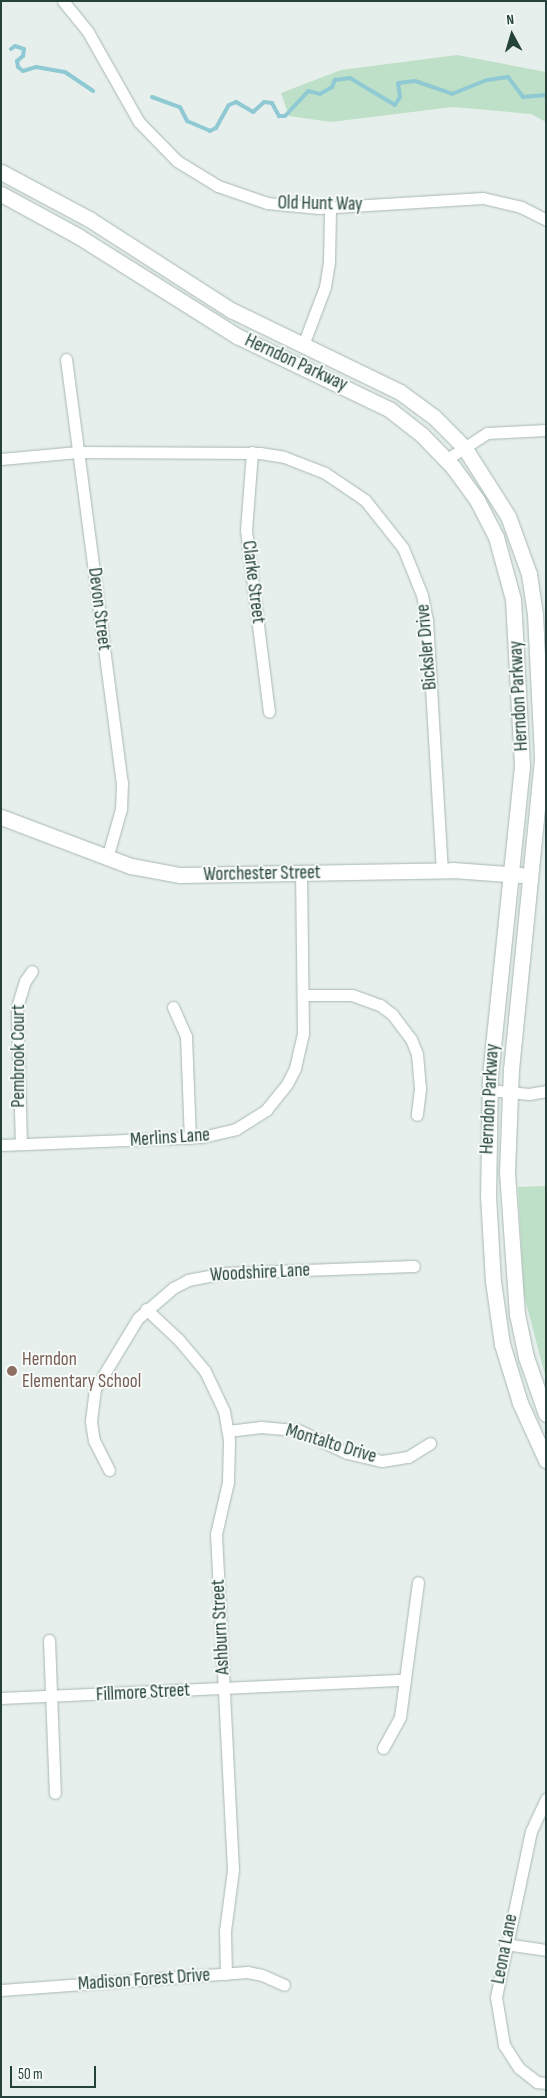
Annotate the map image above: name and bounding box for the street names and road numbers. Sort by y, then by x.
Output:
street label: Old Hunt Way [277,192,363,216]
street label: Herndon Parkway [241,329,351,397]
street label: Clarke Street [237,539,269,625]
street label: Devon Street [83,566,115,652]
street label: Bicksler Drive [412,603,442,691]
street label: Herndon Parkway [505,640,533,752]
street label: Worchester Street [203,862,321,886]
street label: Pembrook Court [8,1004,30,1108]
street label: Herndon Parkway [476,1043,504,1155]
street label: Merlins Lane [129,1124,211,1152]
street label: Woodshire Lane [209,1259,311,1287]
street label: Montalto Drive [283,1419,379,1469]
street label: Ashburn Street [207,1579,235,1675]
street label: Fillmore Street [95,1679,191,1707]
street label: Leona Lane [487,1912,523,1986]
street label: Madison Forest Drive [77,1964,211,1996]

